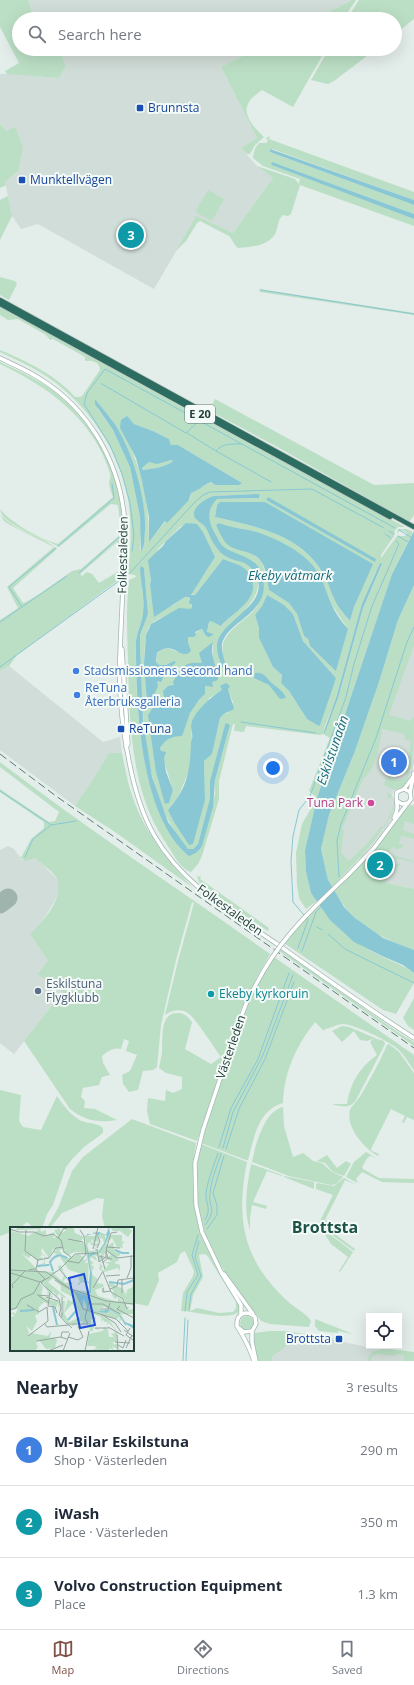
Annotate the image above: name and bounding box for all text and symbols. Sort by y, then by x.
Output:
search box [12,12,402,56]
icon: search [26,23,48,45]
text: Search here [58,24,142,44]
place label: Brunnsta [148,99,199,116]
marker: Brunnsta [135,103,145,113]
place label: Munktellvägen [30,171,112,188]
marker: Munktellvägen [17,175,27,185]
pin: 3 [118,220,144,250]
road number: E 20 [185,405,215,423]
street label: Folkestaleden [113,516,132,594]
water label: Ekeby våtmark [248,566,333,584]
place label: Stadsmissionens second hand [84,662,253,679]
marker: Stadsmissionens second hand [71,666,81,676]
place label: ReTuna Återbruksgalleria [85,679,181,710]
marker: ReTuna Återbruksgalleria [72,690,82,700]
water label: Eskilstunaån [312,713,352,787]
place label: ReTuna [129,720,171,737]
marker: ReTuna [116,724,126,734]
pin: 1 [381,747,407,777]
your location [263,758,283,778]
place label: Tuna Park [307,794,364,811]
marker: Tuna Park [366,798,376,808]
pin: 2 [367,850,393,880]
street label: Folkestaleden [194,880,267,939]
place label: Eskilstuna Flygklubb [46,975,102,1006]
place label: Ekeby kyrkoruin [219,985,309,1002]
marker: Eskilstuna Flygklubb [33,986,43,996]
marker: Ekeby kyrkoruin [206,989,216,999]
street label: Västerleden [212,1013,249,1081]
district label: Brottsta [292,1216,358,1238]
inset map [10,1227,134,1351]
map controls [366,1313,402,1349]
button: locate [366,1313,402,1349]
place label: Brottsta [286,1330,331,1347]
marker: Brottsta [334,1334,344,1344]
text: Nearby [16,1376,78,1399]
text: 3 results [346,1378,398,1396]
text: M-Bilar Eskilstuna [54,1431,189,1451]
text: 1 [25,1441,33,1459]
text: 290 m [360,1441,398,1459]
text: Shop · Västerleden [54,1451,167,1469]
text: iWash [54,1503,99,1523]
text: 2 [25,1513,33,1531]
text: 350 m [360,1513,398,1531]
text: Place · Västerleden [54,1523,168,1541]
text: Volvo Construction Equipment [54,1575,282,1595]
text: 3 [25,1585,33,1603]
text: 1.3 km [357,1585,398,1603]
text: Place [54,1595,86,1613]
tab: Map [51,1638,74,1677]
tab: Directions [177,1638,229,1677]
tab: Saved [332,1638,363,1677]

